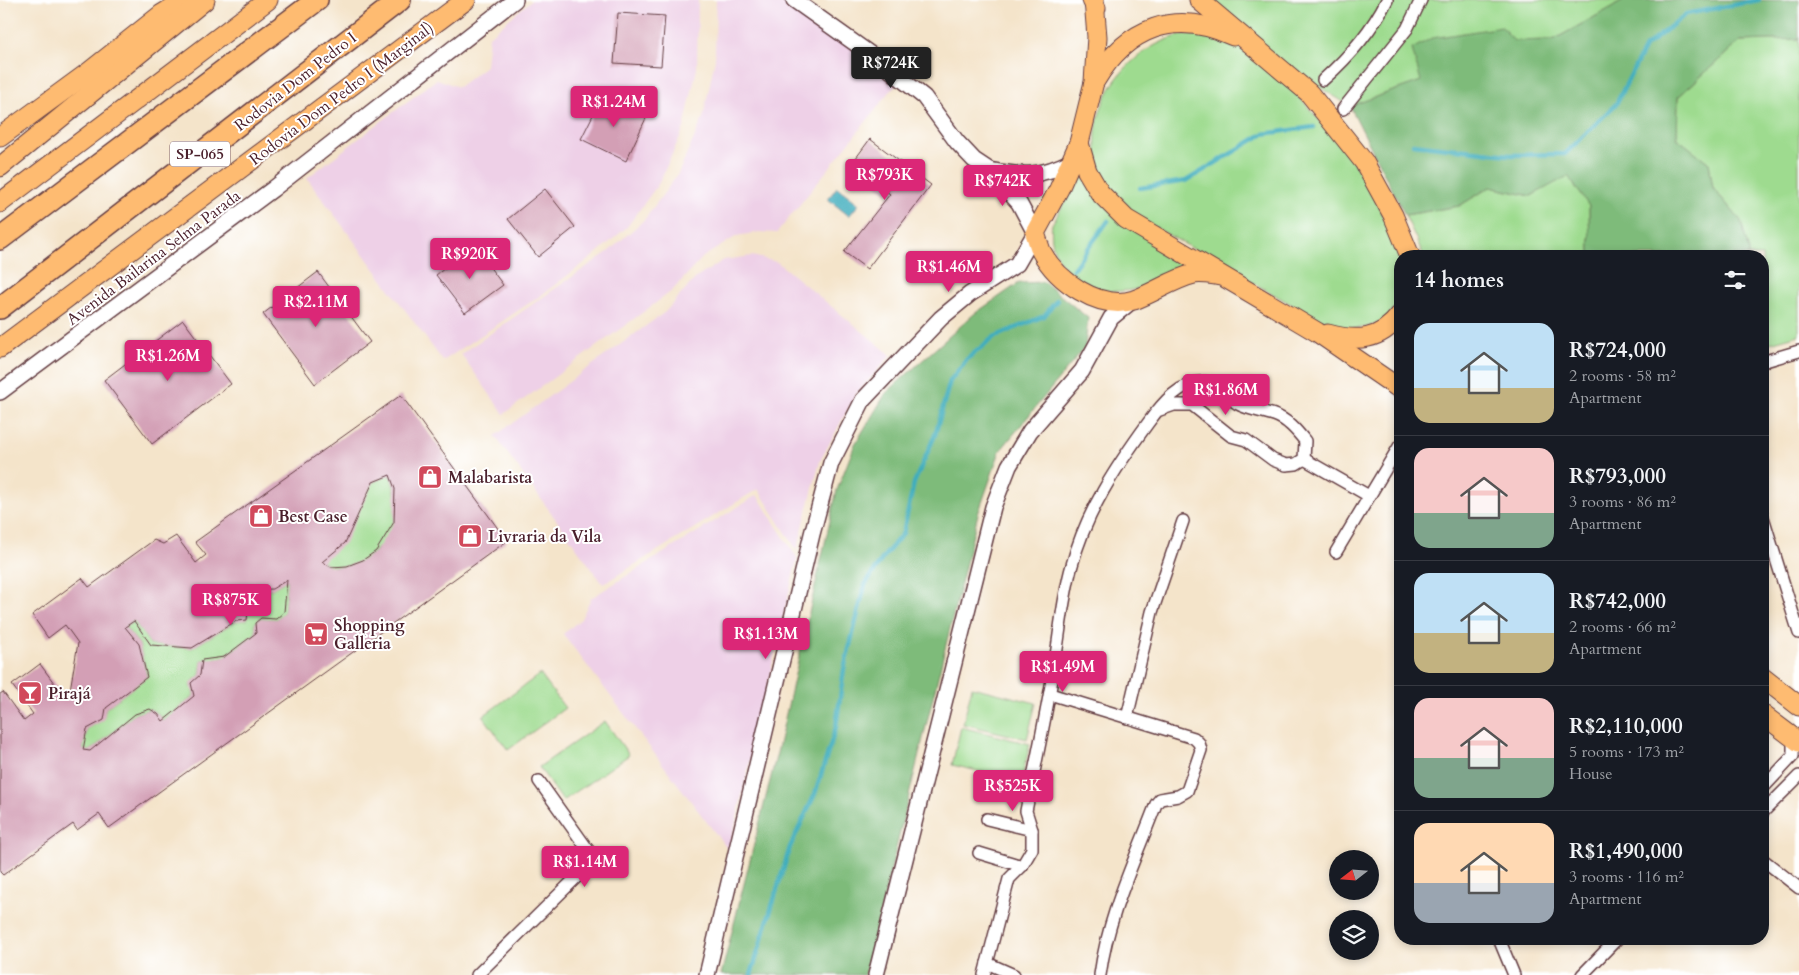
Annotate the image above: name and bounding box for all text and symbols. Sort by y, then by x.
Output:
street label: Rodovia Dom Pedro I (Marginal) [245,17,438,170]
street label: Rodovia Dom Pedro I [230,27,361,137]
pin: R$724K [850,46,932,89]
text: R$724K [862,52,920,74]
pin: R$1.24M [568,86,660,128]
text: R$1.24M [582,91,646,113]
road number: SP-065 [170,142,230,166]
pin: R$793K [844,158,926,201]
text: R$793K [856,164,914,186]
pin: R$742K [962,164,1044,207]
text: R$742K [974,170,1032,192]
street label: Avenida Bailarina Selma Parada [62,185,245,331]
pin: R$920K [429,238,511,280]
text: R$920K [441,243,499,265]
pin: R$1.46M [903,250,995,293]
text: R$1.46M [917,256,981,278]
text: 14 homes [1414,266,1504,295]
icon: filters [1721,266,1749,294]
pin: R$2.11M [270,286,362,328]
text: R$2.11M [284,291,348,313]
text: R$724,000 [1569,336,1666,365]
pin: R$1.26M [122,340,214,382]
icon: home [1454,343,1514,403]
text: R$1.26M [136,345,200,367]
text: 2 rooms · 58 m² [1569,365,1676,387]
pin: R$1.86M [1180,374,1272,416]
text: R$1.86M [1194,379,1258,401]
text: Apartment [1569,387,1642,409]
text: R$793,000 [1569,462,1666,491]
shop icon: Malabarista [417,464,443,490]
place label: Malabarista [448,467,532,489]
icon: home [1454,468,1514,528]
text: 3 rooms · 86 m² [1569,491,1676,513]
shop icon: Best Case [248,503,274,529]
place label: Best Case [278,506,348,528]
text: Apartment [1569,513,1642,535]
shop icon: Livraria da Vila [457,523,483,549]
place label: Livraria da Vila [488,526,601,548]
pin: R$875K [190,584,272,626]
text: R$742,000 [1569,587,1666,616]
text: R$875K [202,589,260,611]
icon: home [1454,593,1514,653]
place label: Shopping Galleria [334,615,405,655]
text: 2 rooms · 66 m² [1569,616,1676,638]
pin: R$1.13M [720,618,812,660]
supermarket icon: Shopping Galleria [303,621,329,647]
text: R$1.13M [734,623,798,645]
text: Apartment [1569,638,1642,660]
pin: R$1.49M [1017,650,1109,693]
text: R$1.49M [1031,656,1095,678]
bar icon: Pirajá [17,680,43,706]
place label: Pirajá [48,683,91,705]
text: R$2,110,000 [1569,712,1683,741]
icon: home [1454,718,1514,778]
text: 5 rooms · 173 m² [1569,741,1684,763]
text: House [1569,763,1612,785]
pin: R$525K [972,770,1054,812]
text: R$525K [984,775,1042,797]
text: R$1,490,000 [1569,837,1683,866]
icon: home [1454,843,1514,903]
pin: R$1.14M [539,846,631,888]
north arrow [1329,850,1379,900]
map controls [1329,850,1379,960]
text: R$1.14M [553,851,617,873]
text: 3 rooms · 116 m² [1569,866,1684,888]
text: Apartment [1569,888,1642,910]
button: layers [1329,910,1379,960]

